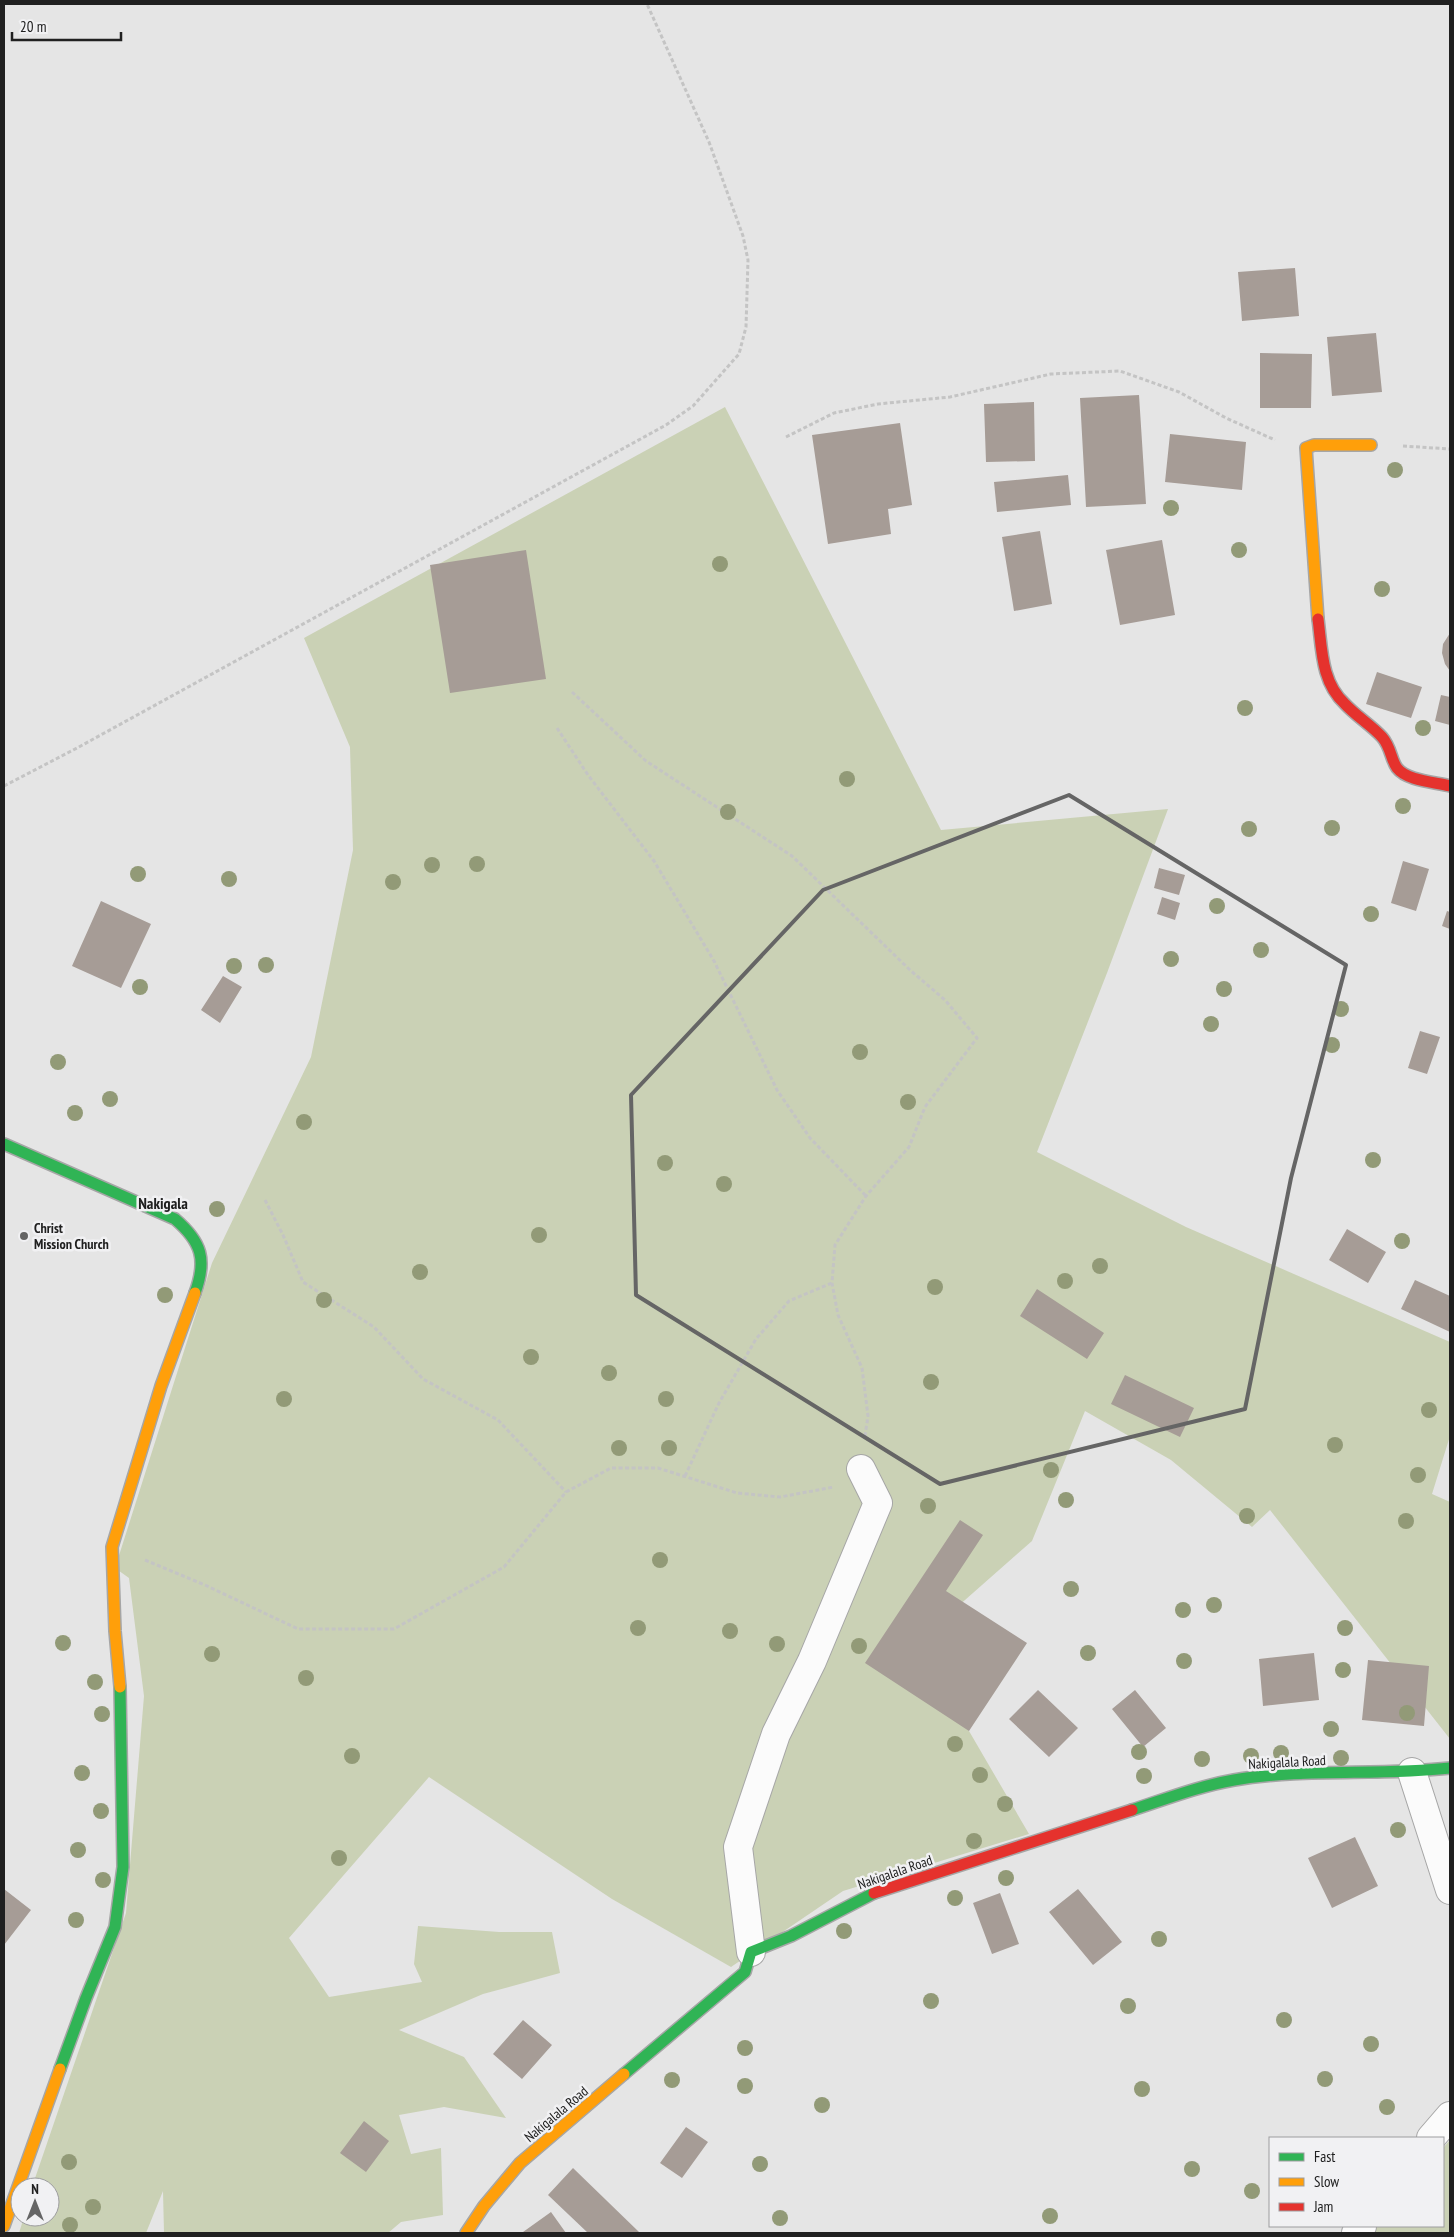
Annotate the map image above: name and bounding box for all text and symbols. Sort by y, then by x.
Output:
scale bar [12,10,121,42]
text: 20 m [20,17,46,36]
district label: Nakigala [138,1193,188,1213]
place label: Christ Mission Church [34,1219,109,1253]
marker: Christ Mission Church [18,1230,30,1242]
street label: Nakigalala Road [1248,1751,1326,1773]
street label: Nakigalala Road [855,1851,935,1893]
street label: Nakigalala Road [520,2082,592,2146]
legend [1269,2137,1444,2227]
text: Fast [1314,2147,1335,2166]
text: Slow [1314,2172,1339,2191]
north arrow [10,2177,60,2227]
text: N [31,2180,39,2198]
text: Jam [1313,2197,1333,2216]

